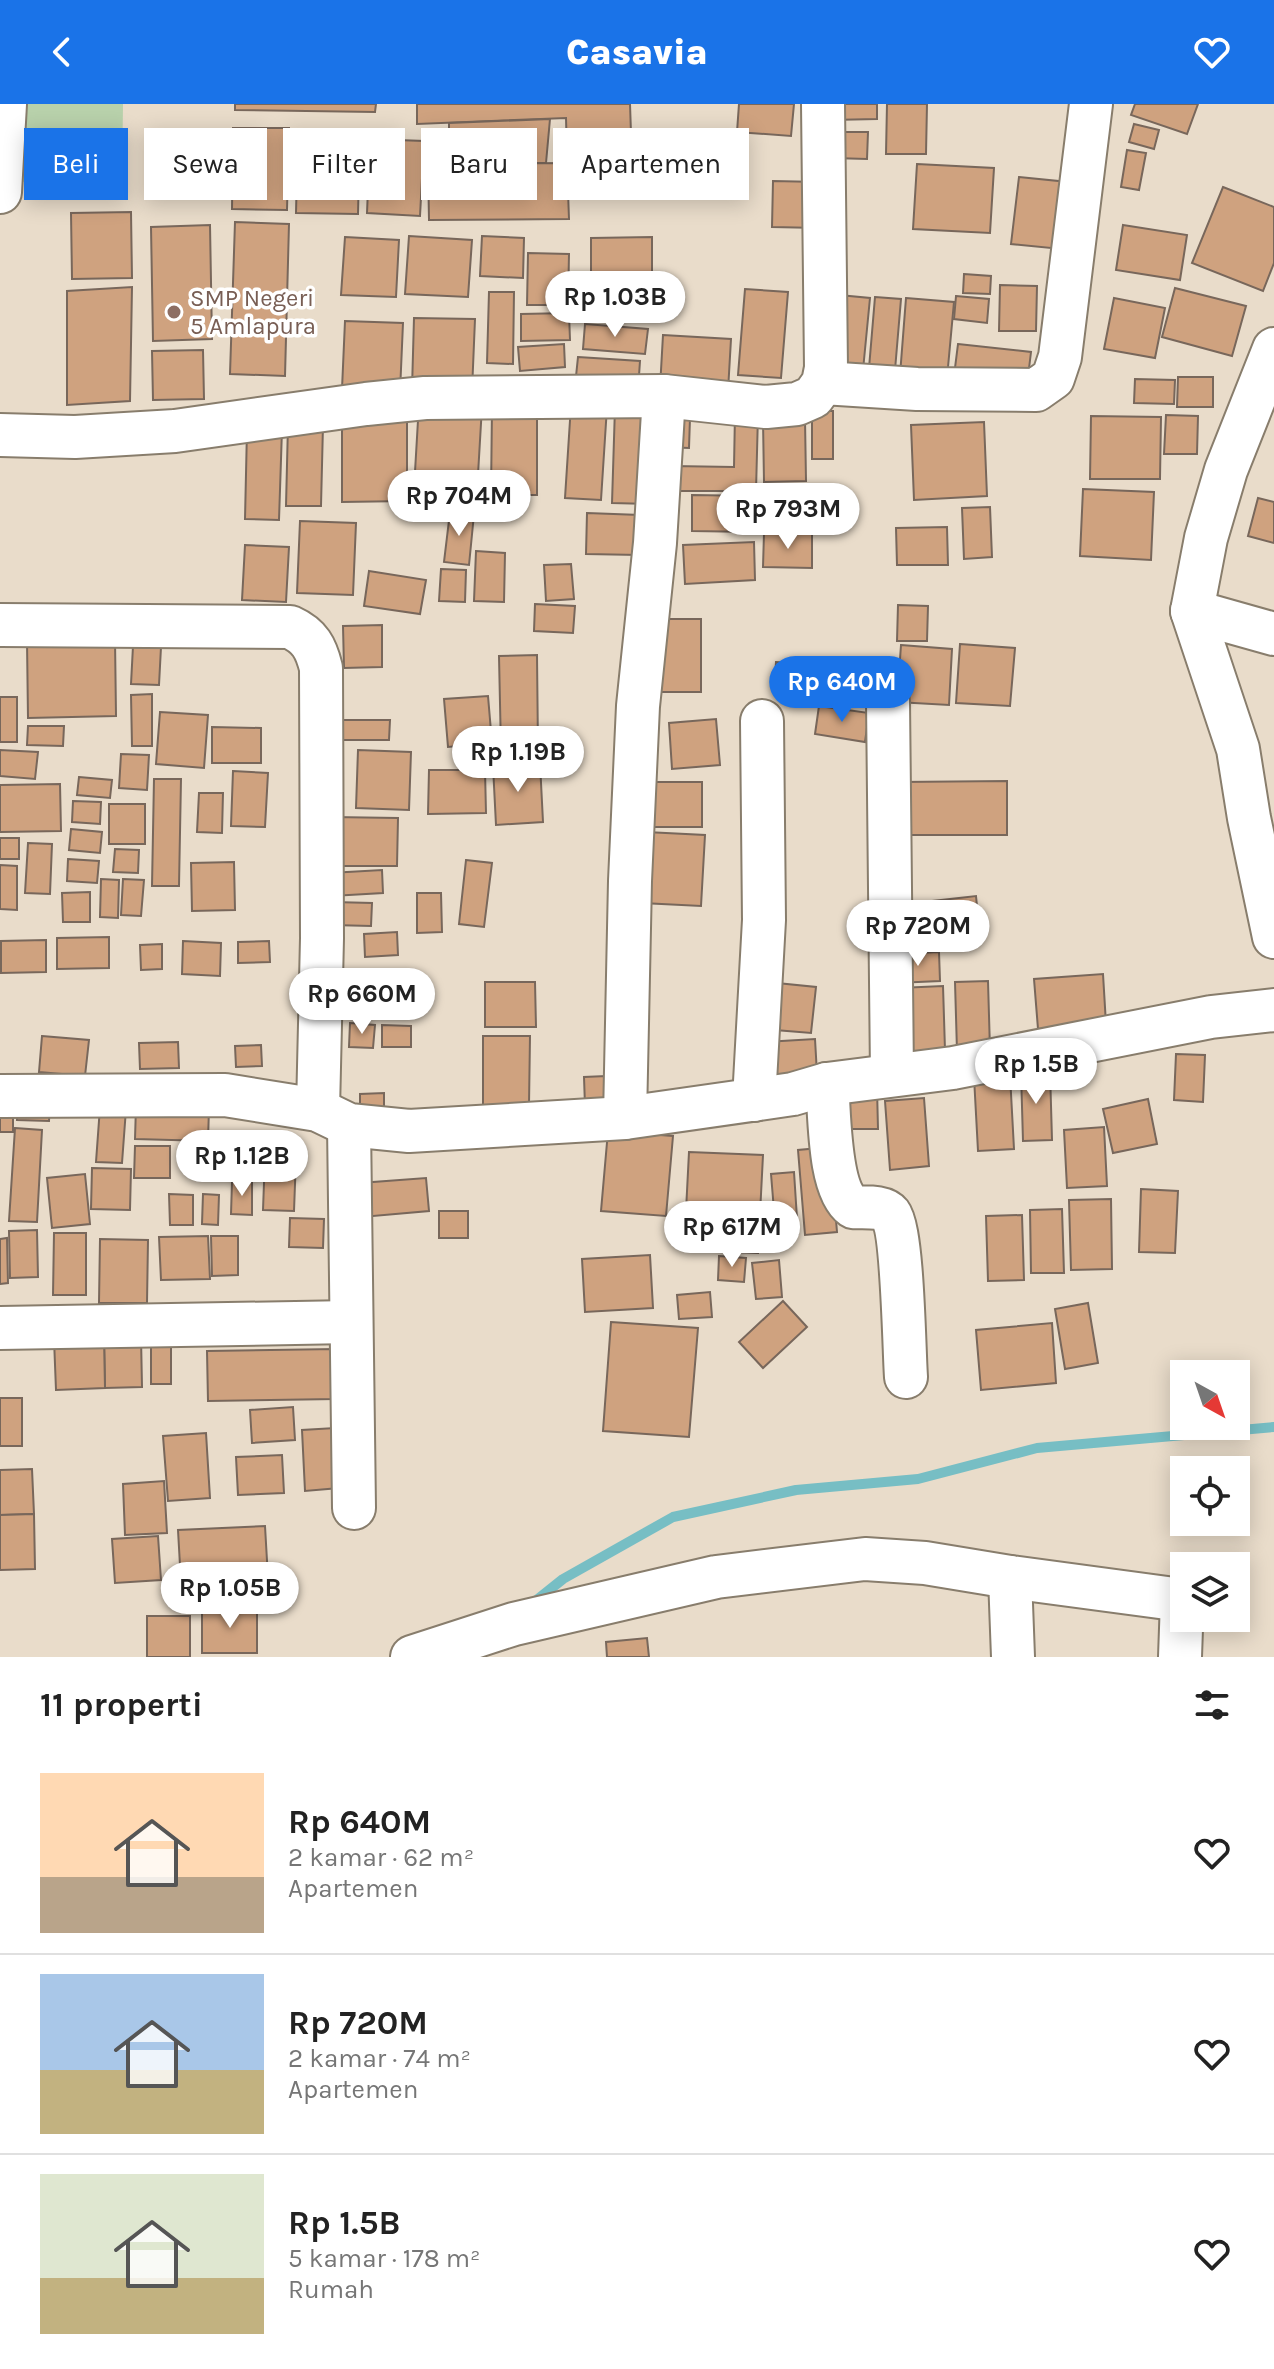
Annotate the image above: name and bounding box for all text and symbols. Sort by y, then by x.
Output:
icon: back [40,30,84,74]
icon: heart [1190,30,1234,74]
text: Casavia [566,31,708,73]
chip: Beli [24,128,128,200]
chip: Sewa [144,128,267,200]
chip: Filter [283,128,405,200]
chip: Baru [421,128,537,200]
chip: Apartemen [553,128,749,200]
pin: Rp 1.03B [532,271,698,339]
text: Rp 1.03B [563,281,667,312]
place label: SMP Negeri 5 Amlapura [190,284,316,340]
marker: SMP Negeri 5 Amlapura [165,303,183,321]
pin: Rp 704M [385,470,533,538]
text: Rp 704M [406,480,512,511]
pin: Rp 793M [714,483,862,551]
text: Rp 793M [735,493,841,524]
pin: Rp 640M [768,656,916,724]
text: Rp 640M [787,666,897,697]
pin: Rp 1.19B [435,726,601,794]
text: Rp 1.19B [470,736,566,767]
pin: Rp 720M [844,900,992,968]
text: Rp 720M [864,910,972,941]
pin: Rp 660M [288,968,436,1036]
text: Rp 660M [307,978,417,1009]
pin: Rp 1.5B [962,1038,1110,1106]
text: Rp 1.5B [993,1048,1079,1079]
pin: Rp 1.12B [159,1130,325,1198]
text: Rp 1.12B [194,1140,290,1171]
pin: Rp 617M [658,1201,806,1269]
text: Rp 617M [682,1211,782,1242]
north arrow [1170,1360,1250,1440]
map controls [1170,1360,1250,1632]
button: locate [1170,1456,1250,1536]
button: layers [1170,1552,1250,1632]
pin: Rp 1.05B [147,1562,313,1630]
text: Rp 1.05B [179,1572,281,1603]
icon: filters [1190,1683,1234,1727]
text: 11 properti [40,1685,203,1725]
text: Rp 640M [288,1802,431,1842]
icon: home [104,1805,200,1901]
icon: heart [1190,1831,1234,1875]
text: 2 kamar · 62 m² [288,1842,474,1873]
text: Apartemen [288,1873,418,1904]
text: Rp 720M [288,2003,428,2043]
icon: home [104,2006,200,2102]
icon: heart [1190,2032,1234,2076]
text: 2 kamar · 74 m² [288,2043,471,2074]
text: Apartemen [288,2074,418,2105]
text: Rp 1.5B [288,2203,400,2243]
icon: home [104,2206,200,2302]
icon: heart [1190,2232,1234,2276]
text: 5 kamar · 178 m² [288,2243,481,2274]
text: Rumah [288,2274,374,2305]

